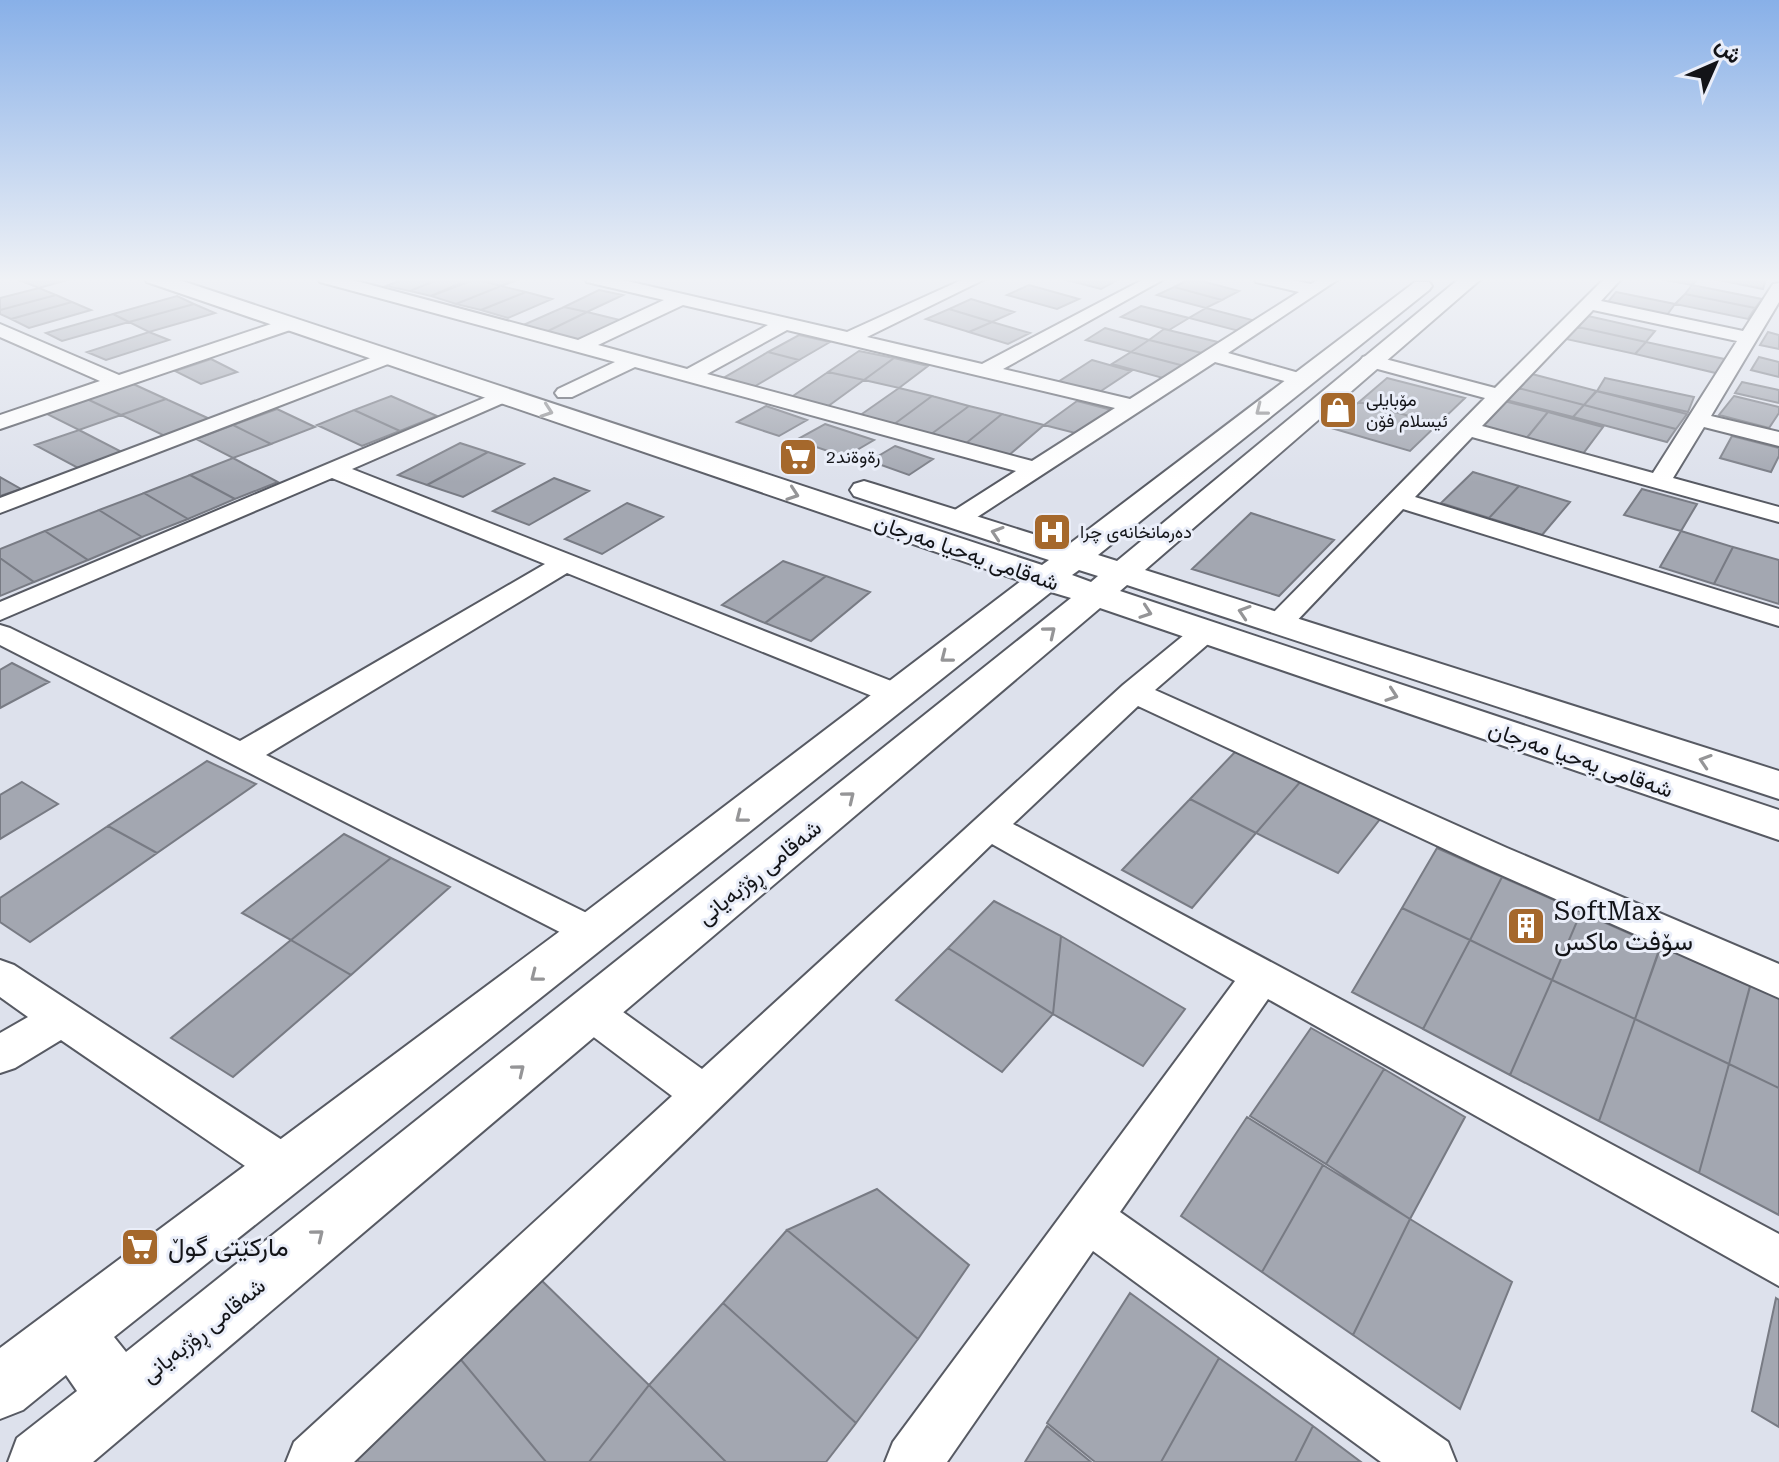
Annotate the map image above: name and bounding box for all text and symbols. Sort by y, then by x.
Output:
north arrow [1675,24,1755,104]
text: ش [1710,32,1747,69]
shop icon: مۆبایلی ئیسلام فۆن [1317,389,1359,431]
place label: مۆبایلی ئیسلام فۆن [1366,389,1448,433]
one-way arrow [1255,400,1270,414]
one-way arrow [539,401,553,417]
supermarket icon: رةوةند2 [777,436,819,478]
place label: رةوةند2 [826,446,880,468]
one-way arrow [785,484,799,500]
street label: شەقامی یەحیا مەرجان [871,509,1062,597]
hospital icon: دەرمانخانەی چرا [1031,511,1073,553]
place label: دەرمانخانەی چرا [1080,521,1192,544]
one-way arrow [990,526,1004,542]
one-way arrow [1138,603,1152,619]
one-way arrow [1238,606,1252,622]
one-way arrow [1041,627,1055,642]
one-way arrow [940,647,955,661]
one-way arrow [1384,686,1398,702]
street label: شەقامی یەحیا مەرجان [1485,716,1676,804]
one-way arrow [1698,755,1712,771]
one-way arrow [840,793,855,807]
one-way arrow [735,807,750,821]
street label: شەقامی ڕۆژبەیانی [692,815,829,934]
place label: SoftMax سۆفت ماکس [1554,896,1693,957]
building icon: SoftMax سۆفت ماکس [1505,905,1547,947]
one-way arrow [530,966,544,980]
one-way arrow [510,1065,525,1079]
supermarket icon: مارکێتی گوڵ [119,1226,161,1268]
one-way arrow [309,1230,323,1245]
place label: مارکێتی گوڵ [168,1232,289,1263]
street label: شەقامی ڕۆژبەیانی [136,1273,273,1392]

